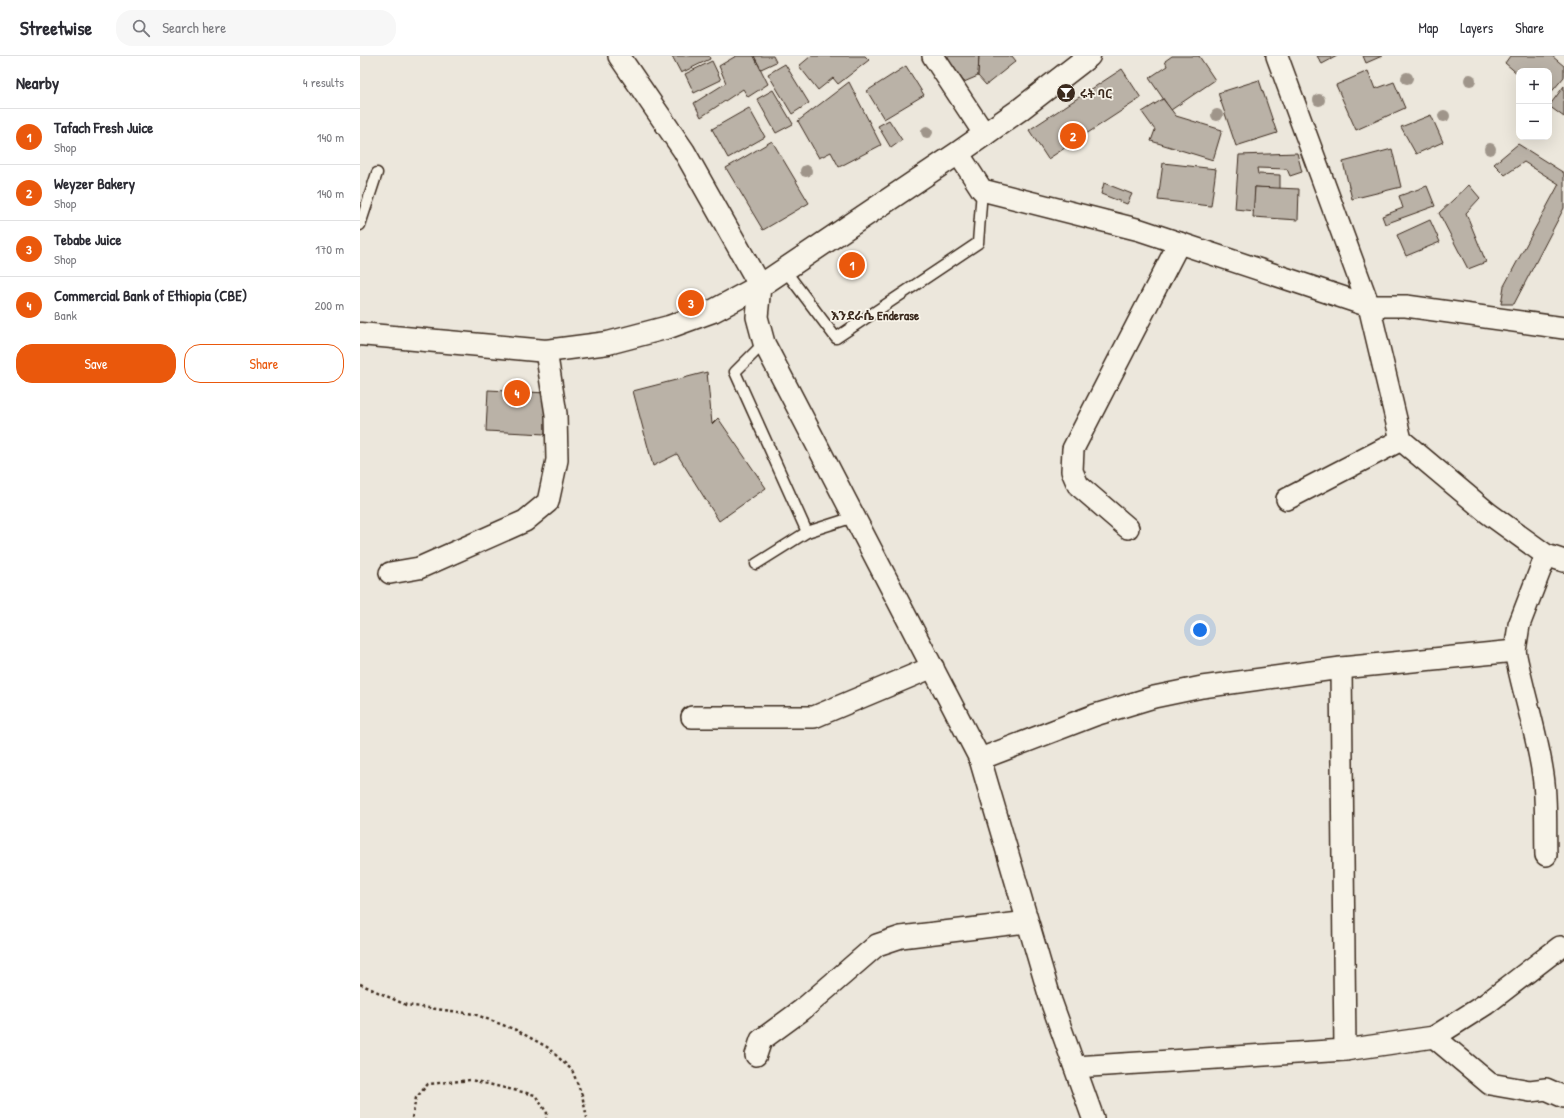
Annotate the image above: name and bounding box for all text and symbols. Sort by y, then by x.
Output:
search box [116,10,396,46]
text: Streetwise [20,15,92,41]
icon: search [130,17,152,39]
text: Search here [162,17,226,38]
text: Map [1418,18,1438,37]
text: Layers [1460,18,1493,37]
text: Share [1515,18,1544,37]
map controls [1516,68,1552,140]
button: + [1516,68,1552,104]
text: Nearby [16,71,59,94]
text: 4 results [303,73,344,91]
bar icon: ሩት ባር [1055,82,1077,104]
place label: ሩት ባር [1080,85,1112,102]
button: − [1516,104,1552,140]
text: Tafach Fresh Juice [54,117,153,138]
pin: 2 [1060,121,1086,151]
text: 1 [27,128,31,146]
text: 140 m [317,128,344,146]
text: Shop [54,138,76,156]
text: Weyzer Bakery [54,173,135,194]
text: 2 [26,184,32,202]
text: 140 m [317,184,344,202]
text: Shop [54,194,76,212]
text: Tebabe Juice [54,229,121,250]
text: 3 [26,240,32,258]
text: 170 m [315,240,344,258]
text: Shop [54,250,76,268]
pin: 1 [839,250,865,280]
text: Commercial Bank of Ethiopia (CBE) [54,285,247,306]
pin: 3 [678,288,704,318]
text: 4 [27,296,31,314]
text: 200 m [314,296,344,314]
text: Bank [54,306,77,324]
district label: እንደራሴ Enderase [831,306,920,324]
button: Save [16,344,176,383]
button: Share [184,344,344,383]
pin: 4 [504,378,530,408]
your location [1190,620,1210,640]

